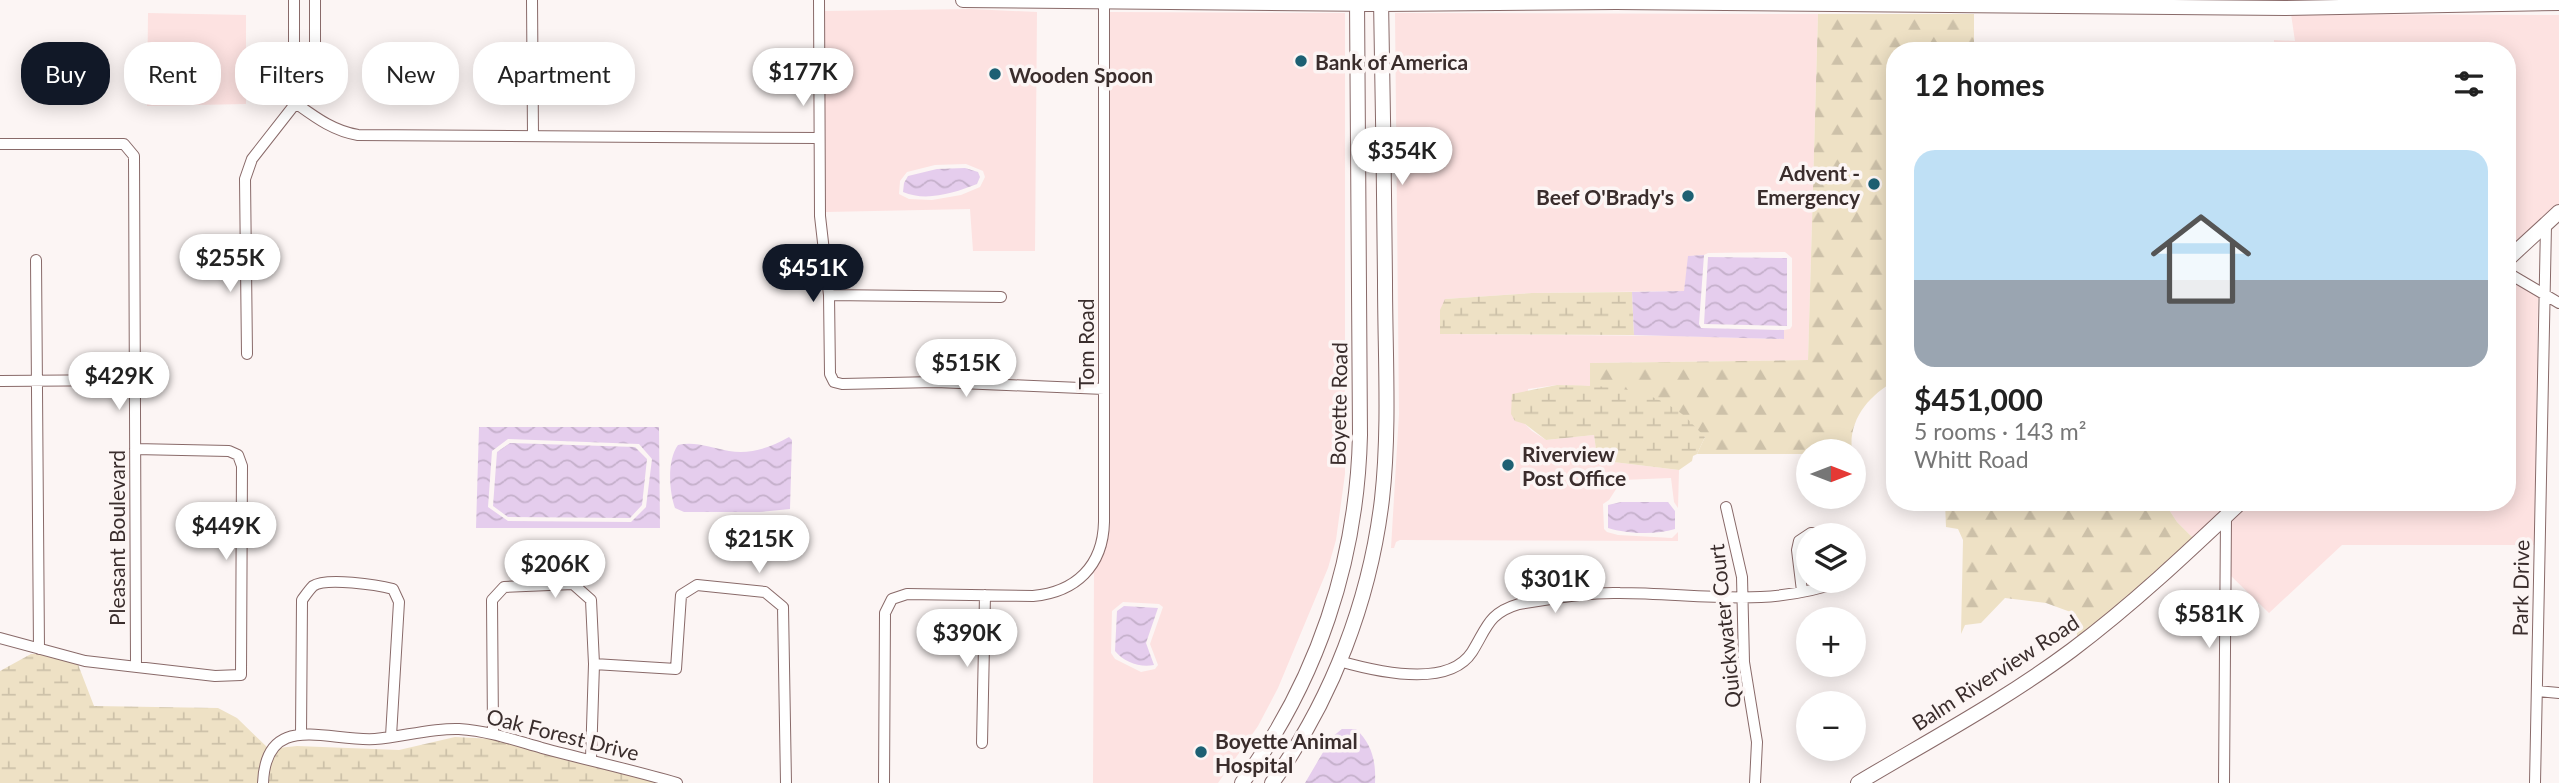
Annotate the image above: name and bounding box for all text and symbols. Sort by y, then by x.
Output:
chip: Buy [21,42,110,105]
chip: Rent [124,42,221,105]
chip: Filters [235,42,348,105]
chip: New [362,42,459,105]
chip: Apartment [473,42,635,105]
pin: $177K [754,48,852,108]
place label: Bank of America [1315,49,1468,74]
marker: Bank of America [1293,53,1309,69]
text: $177K [768,57,838,85]
place label: Wooden Spoon [1009,62,1153,87]
icon: filters [2450,65,2488,103]
marker: Wooden Spoon [987,66,1003,82]
text: 12 homes [1914,66,2045,102]
pin: $354K [1353,128,1451,187]
text: $354K [1367,136,1437,164]
place label: Advent - Emergency [1756,160,1861,209]
marker: Advent - Emergency [1866,176,1882,192]
place label: Beef O'Brady's [1536,184,1674,209]
marker: Beef O'Brady's [1680,188,1696,204]
icon: home [2138,196,2264,322]
pin: $255K [181,234,279,294]
text: $255K [195,243,265,271]
pin: $451K [764,244,862,304]
text: $451K [778,253,848,281]
street label: Tom Road [1073,299,1098,389]
pin: $515K [917,340,1015,399]
street label: Boyette Road [1324,342,1352,466]
text: $515K [931,348,1001,376]
pin: $429K [70,352,168,412]
text: $429K [84,361,154,389]
text: $451,000 [1914,381,2043,417]
text: 5 rooms · 143 m² [1914,417,2086,445]
north arrow [1796,439,1866,509]
map controls [1796,439,1866,761]
place label: Riverview Post Office [1522,441,1626,490]
text: Whitt Road [1914,445,2029,473]
street label: Pleasant Boulevard [104,450,129,626]
marker: Riverview Post Office [1500,457,1516,473]
pin: $449K [177,503,275,562]
text: $449K [191,511,261,539]
pin: $215K [710,516,808,575]
button: layers [1796,523,1866,593]
text: $215K [724,524,794,552]
pin: $206K [506,540,604,600]
street label: Park Drive [2507,540,2533,636]
street label: Quickwater Court [1703,542,1745,709]
text: $206K [520,549,590,577]
pin: $301K [1506,556,1604,615]
text: $301K [1520,564,1590,592]
pin: $581K [2160,590,2258,650]
text: $581K [2174,599,2244,627]
button: + [1796,607,1866,677]
street label: Balm Riverview Road [1907,609,2083,735]
pin: $390K [918,610,1016,669]
text: $390K [932,618,1002,646]
button: − [1796,691,1866,761]
street label: Oak Forest Drive [484,703,642,765]
place label: Boyette Animal Hospital [1215,728,1358,777]
marker: Boyette Animal Hospital [1193,744,1209,760]

